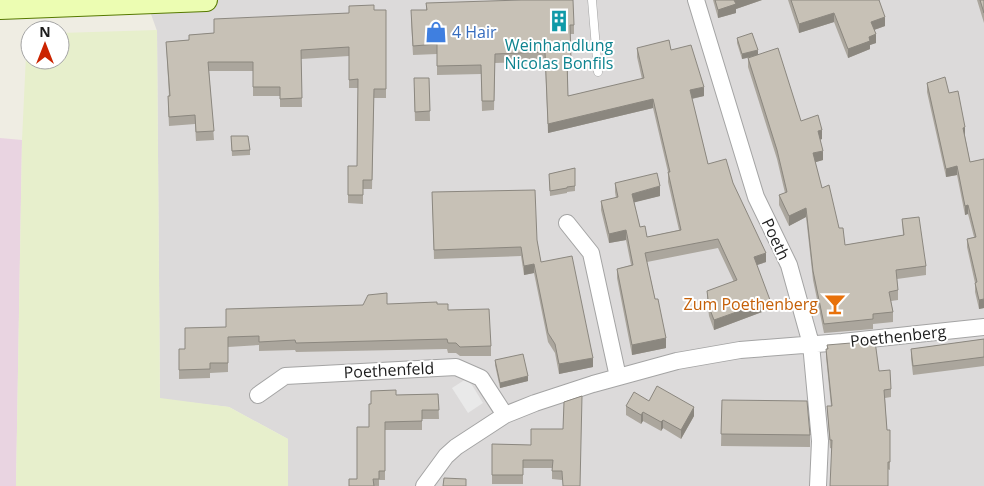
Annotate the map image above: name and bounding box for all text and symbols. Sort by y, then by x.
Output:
building icon: Weinhandlung Nicolas Bonfils [546,8,572,34]
shop icon: 4 Hair [423,19,449,45]
north arrow [20,20,70,70]
place label: 4 Hair [452,21,497,43]
text: N [39,22,51,41]
place label: Weinhandlung Nicolas Bonfils [505,34,613,74]
street label: Poeth [757,215,795,263]
bar icon: Zum Poethenberg [822,291,848,317]
place label: Zum Poethenberg [684,293,818,315]
street label: Poethenberg [849,320,947,352]
street label: Poethenfeld [343,357,435,383]

